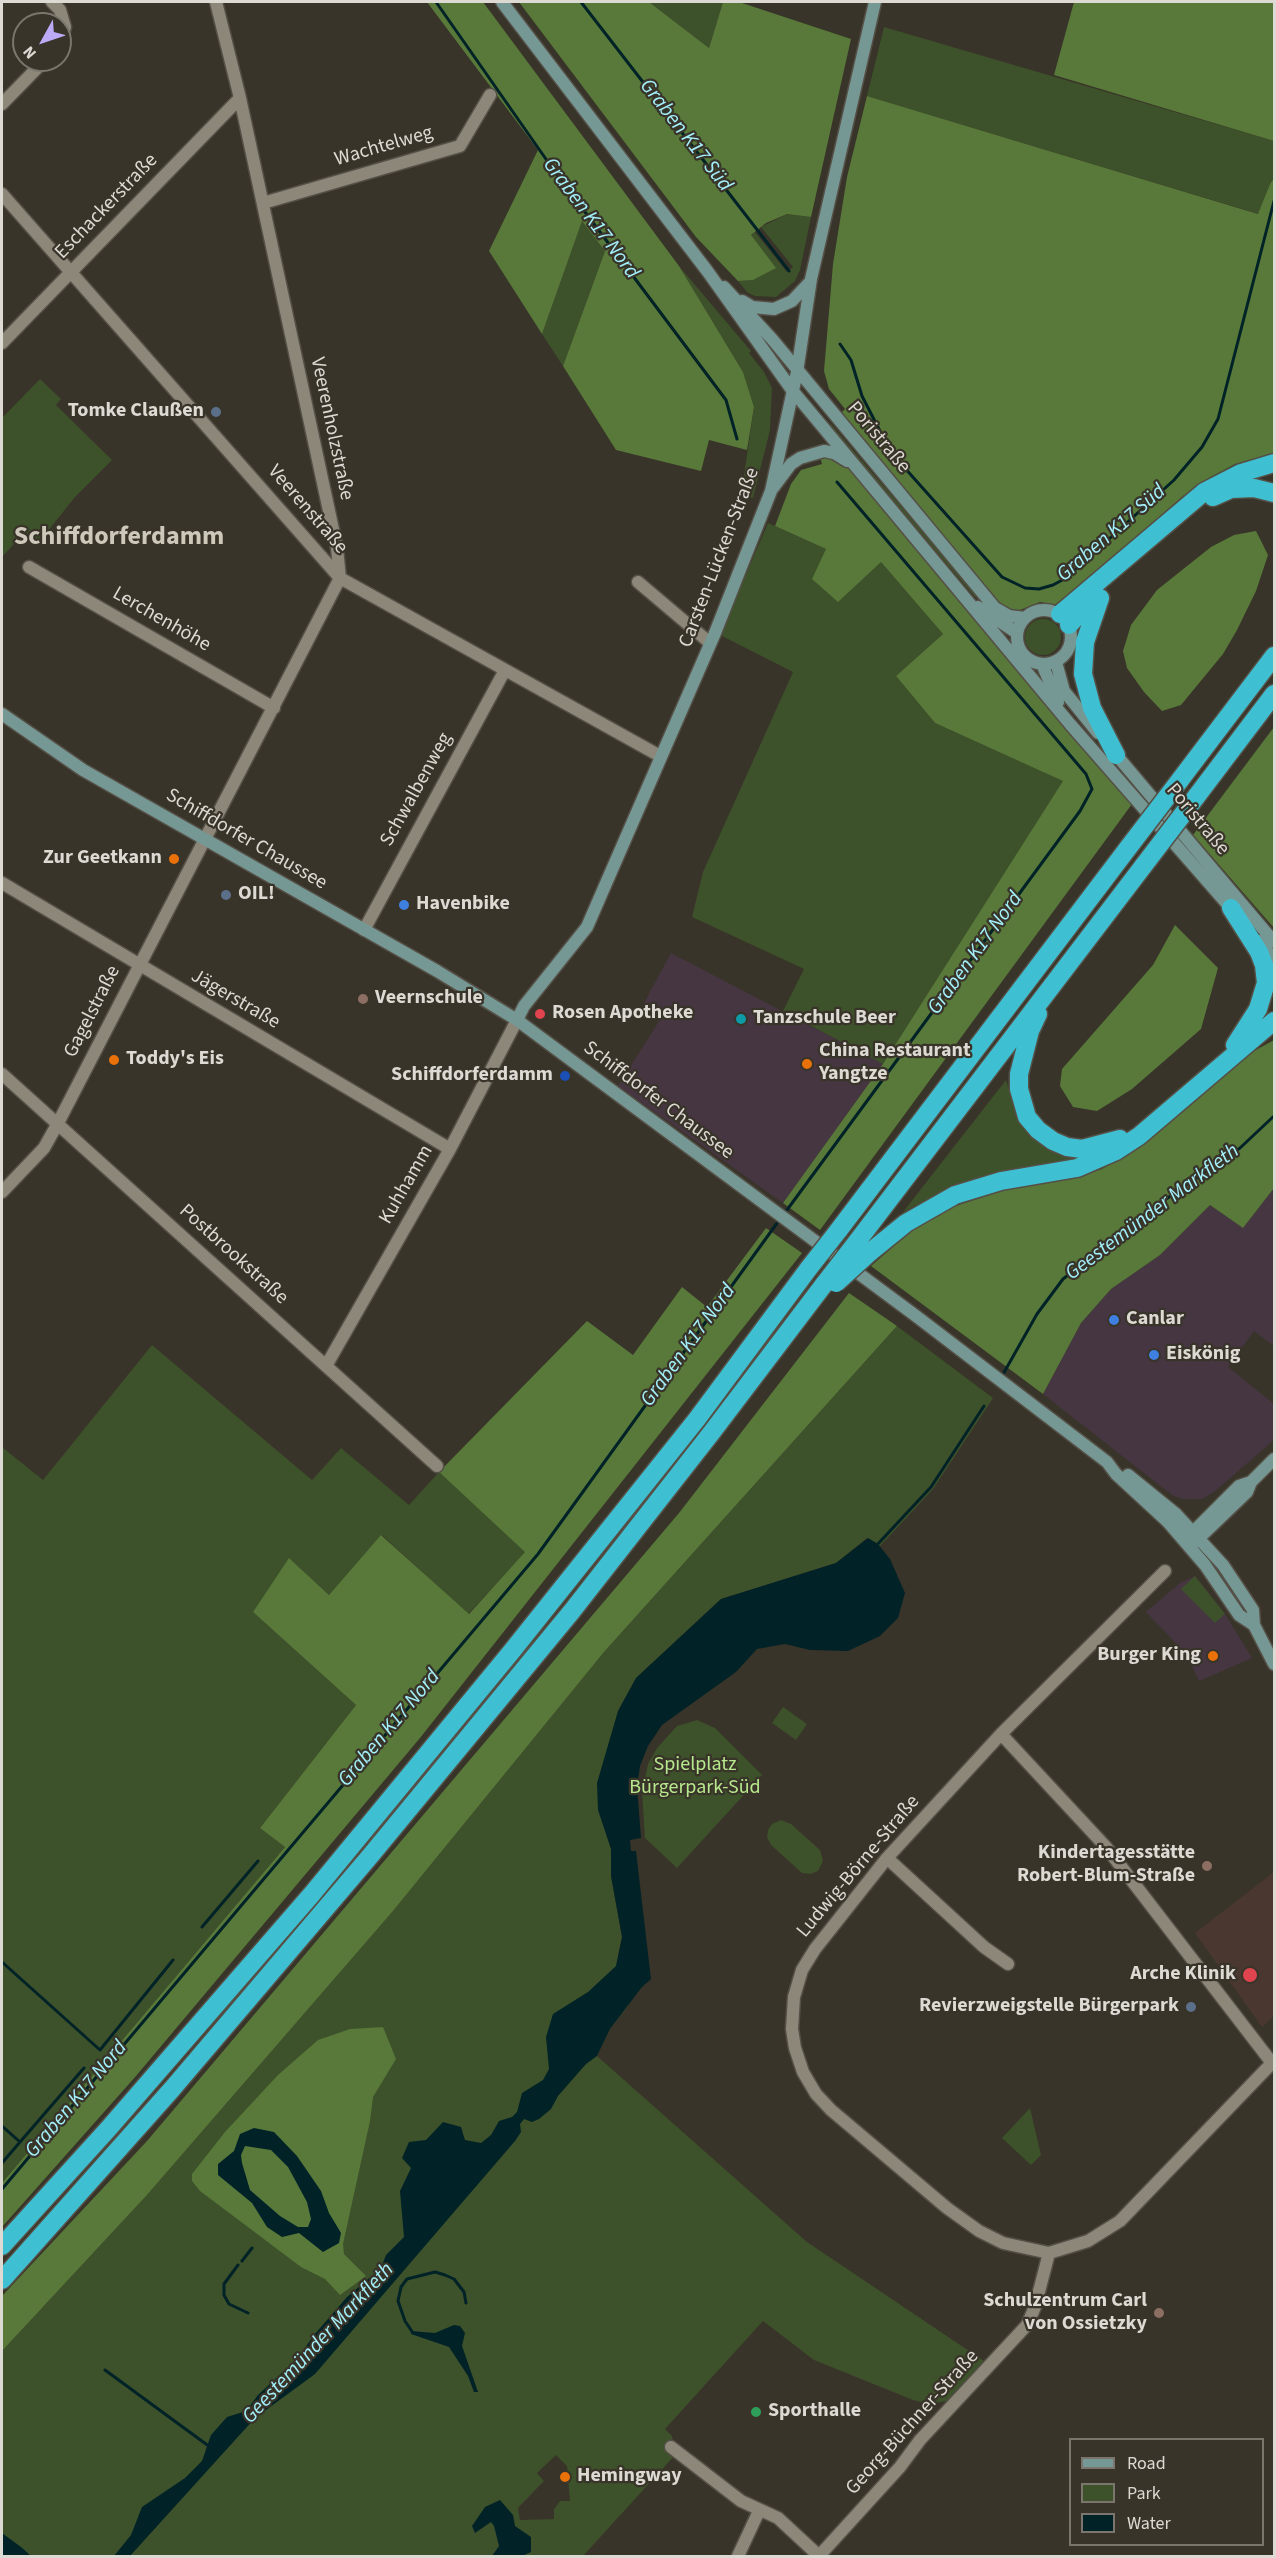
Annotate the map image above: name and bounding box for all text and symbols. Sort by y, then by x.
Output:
north arrow [12,12,72,72]
text: N [18,41,42,63]
water label: Graben K17 Süd [633,75,737,197]
street label: Wachtelweg [332,122,436,172]
street label: Eschackerstraße [51,149,163,265]
water label: Graben K17 Nord [536,153,644,285]
street label: Veerenholzstraße [304,355,358,503]
street label: Poristraße [841,397,915,479]
place label: Tomke Claußen [68,400,204,424]
marker: Tomke Claußen [209,405,223,419]
street label: Veerenstraße [262,461,352,559]
street label: Carsten-Lücken-Straße [675,465,765,651]
water label: Graben K17 Süd [1052,480,1172,588]
district label: Schiffdorferdamm [14,522,224,554]
street label: Lerchenhöhe [108,582,214,658]
street label: Schwalbenweg [376,729,458,851]
street label: Poristraße [1160,779,1234,861]
street label: Schiffdorfer Chaussee [161,784,331,896]
place label: Zur Geetkann [43,847,162,871]
marker: Zur Geetkann [167,852,181,866]
place label: OIL! [238,883,275,907]
marker: OIL! [219,888,233,902]
water label: Graben K17 Nord [923,888,1029,1020]
place label: Havenbike [416,893,510,917]
marker: Havenbike [397,898,411,912]
street label: Gagelstraße [60,962,126,1062]
street label: Jägerstraße [186,965,284,1035]
place label: Veernschule [375,987,483,1011]
marker: Veernschule [356,992,370,1006]
place label: Rosen Apotheke [552,1002,693,1026]
marker: Rosen Apotheke [533,1007,547,1021]
place label: Tanzschule Beer [753,1007,896,1031]
marker: Tanzschule Beer [734,1012,748,1026]
street label: Schiffdorfer Chaussee [578,1037,738,1165]
place label: China Restaurant Yangtze [819,1040,971,1087]
place label: Toddy's Eis [126,1048,224,1072]
marker: Toddy's Eis [107,1053,121,1067]
marker: China Restaurant Yangtze [800,1057,814,1071]
place label: Schiffdorferdamm [391,1064,553,1088]
marker: Schiffdorferdamm [558,1069,572,1083]
water label: Geestemünder Markfleth [1061,1139,1245,1287]
street label: Kuhhamm [375,1141,439,1229]
street label: Postbrookstraße [174,1200,292,1310]
water label: Graben K17 Nord [636,1280,742,1412]
place label: Canlar [1126,1308,1184,1332]
marker: Canlar [1107,1313,1121,1327]
place label: Eiskönig [1166,1343,1240,1367]
marker: Eiskönig [1147,1348,1161,1362]
place label: Burger King [1097,1644,1201,1668]
marker: Burger King [1206,1649,1220,1663]
water label: Graben K17 Nord [334,1665,446,1793]
park label: Spielplatz Bürgerpark-Süd [629,1754,761,1801]
street label: Ludwig-Börne-Straße [792,1791,926,1943]
place label: Kindertagesstätte Robert-Blum-Straße [1017,1842,1195,1889]
marker: Kindertagesstätte Robert-Blum-Straße [1200,1859,1214,1873]
place label: Arche Klinik [1130,1963,1236,1987]
marker: Arche Klinik [1241,1966,1259,1984]
place label: Revierzweigstelle Bürgerpark [919,1995,1179,2019]
marker: Revierzweigstelle Bürgerpark [1184,2000,1198,2014]
water label: Graben K17 Nord [21,2036,133,2164]
water label: Geestemünder Markfleth [238,2258,400,2430]
place label: Schulzentrum Carl von Ossietzky [983,2290,1147,2337]
marker: Schulzentrum Carl von Ossietzky [1152,2306,1166,2320]
street label: Georg-Büchner-Straße [842,2346,984,2500]
place label: Sporthalle [768,2400,861,2424]
marker: Sporthalle [749,2405,763,2419]
legend [1069,2438,1264,2546]
text: Road [1127,2451,1166,2476]
place label: Hemingway [577,2465,682,2489]
marker: Hemingway [558,2470,572,2484]
text: Park [1127,2481,1161,2506]
text: Water [1127,2511,1171,2536]

